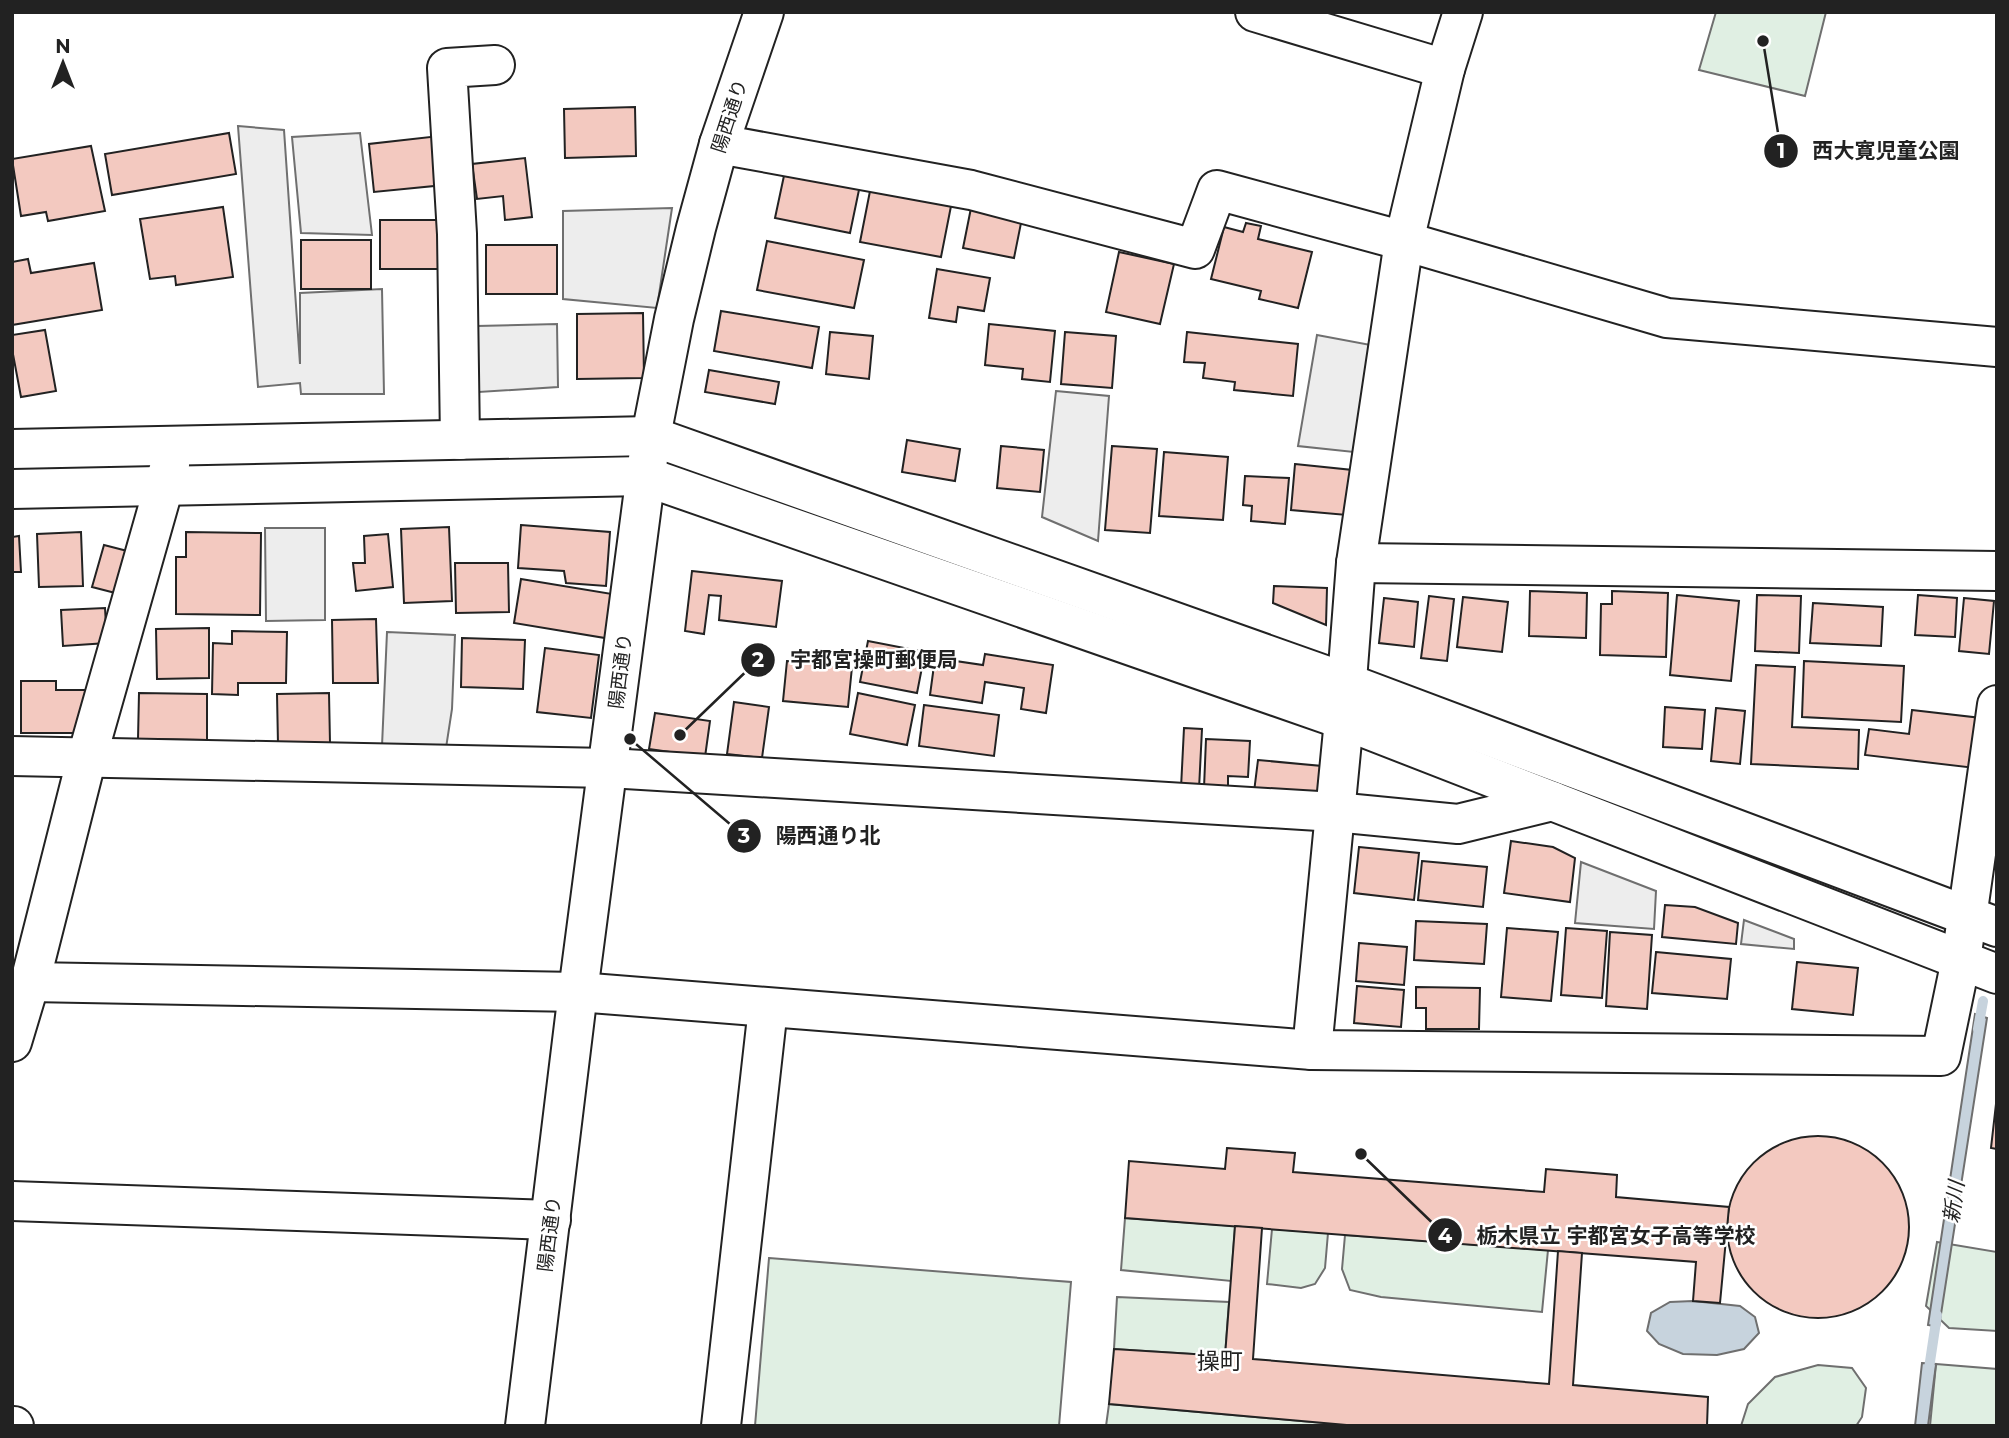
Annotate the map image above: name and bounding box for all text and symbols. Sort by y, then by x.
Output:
north arrow [28,28,98,98]
text: N [55,35,71,58]
street label: 陽西通り [707,76,752,156]
callout: 西大寛児童公園 [1763,130,1973,172]
text: 1 [1777,138,1785,163]
text: 西大寛児童公園 [1813,138,1960,163]
street label: 陽西通り [604,632,637,710]
callout: 宇都宮操町郵便局 [741,639,972,681]
text: 2 [752,647,764,672]
text: 宇都宮操町郵便局 [790,647,958,672]
callout: 陽西通り北 [726,815,894,857]
text: 3 [737,823,750,848]
text: 陽西通り北 [776,823,881,848]
water label: 新川 [1938,1177,1969,1224]
street label: 陽西通り [533,1195,566,1273]
callout: 栃木県立 宇都宮女子高等学校 [1428,1214,1770,1256]
text: 4 [1438,1223,1453,1248]
text: 栃木県立 宇都宮女子高等学校 [1477,1223,1755,1248]
district label: 操町 [1197,1347,1243,1375]

